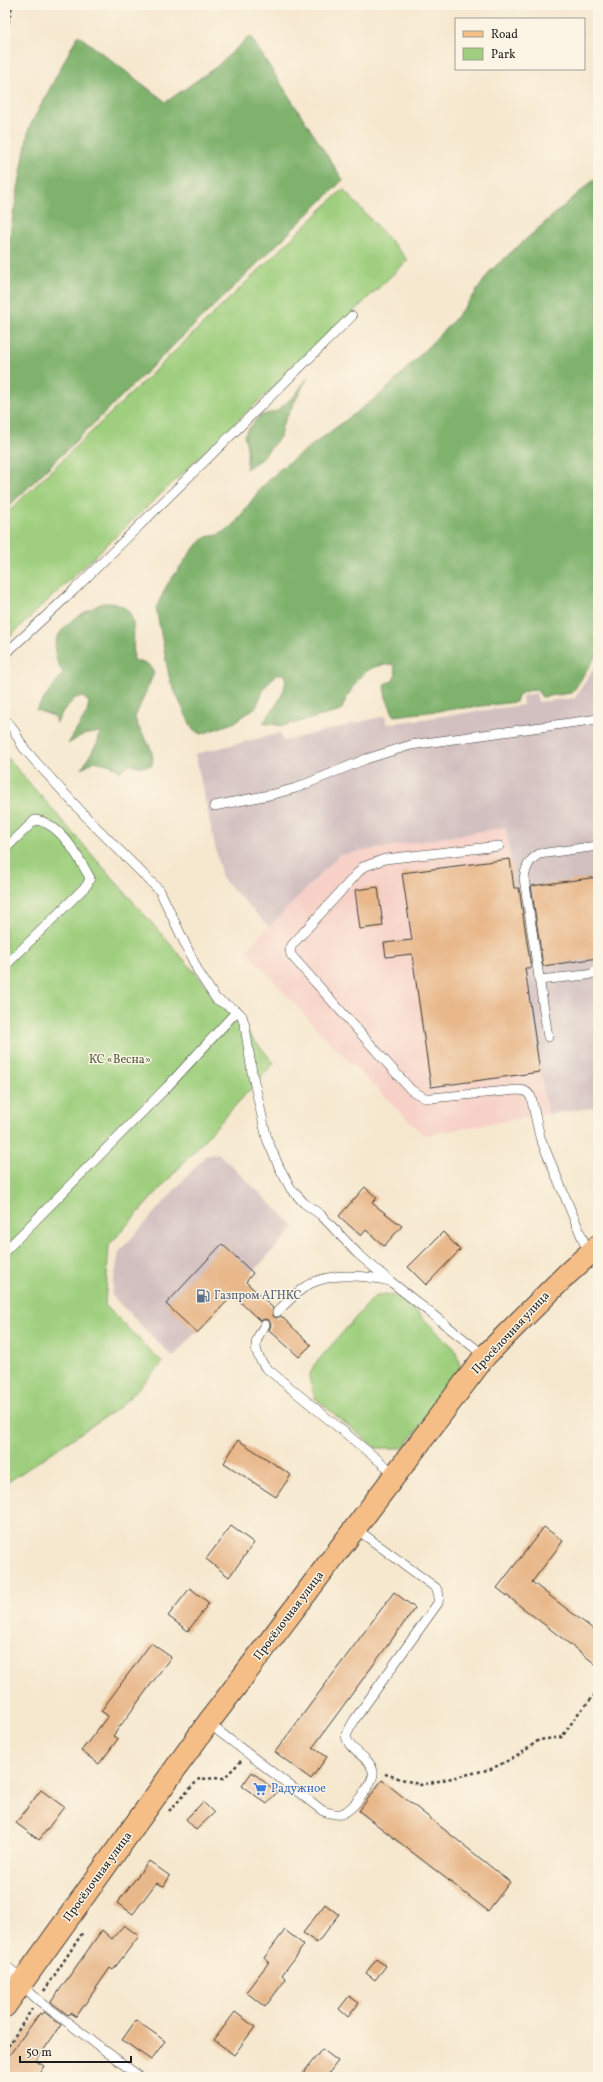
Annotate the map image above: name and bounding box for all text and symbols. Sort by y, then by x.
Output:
legend [455,18,585,70]
text: Road [491,27,518,43]
text: Park [491,47,516,63]
park label: КС «Весна» [89,1052,151,1068]
fuel station icon: Газпром АГНКС [195,1288,211,1304]
place label: Газпром АГНКС [214,1288,302,1304]
street label: Просёлочная улица [468,1288,554,1378]
street label: Просёлочная улица [250,1568,328,1664]
supermarket icon: Радужное [252,1781,268,1797]
place label: Радужное [271,1781,326,1797]
street label: Просёлочная улица [60,1829,136,1925]
scale bar [20,2038,131,2064]
text: 50 m [26,2045,52,2061]

